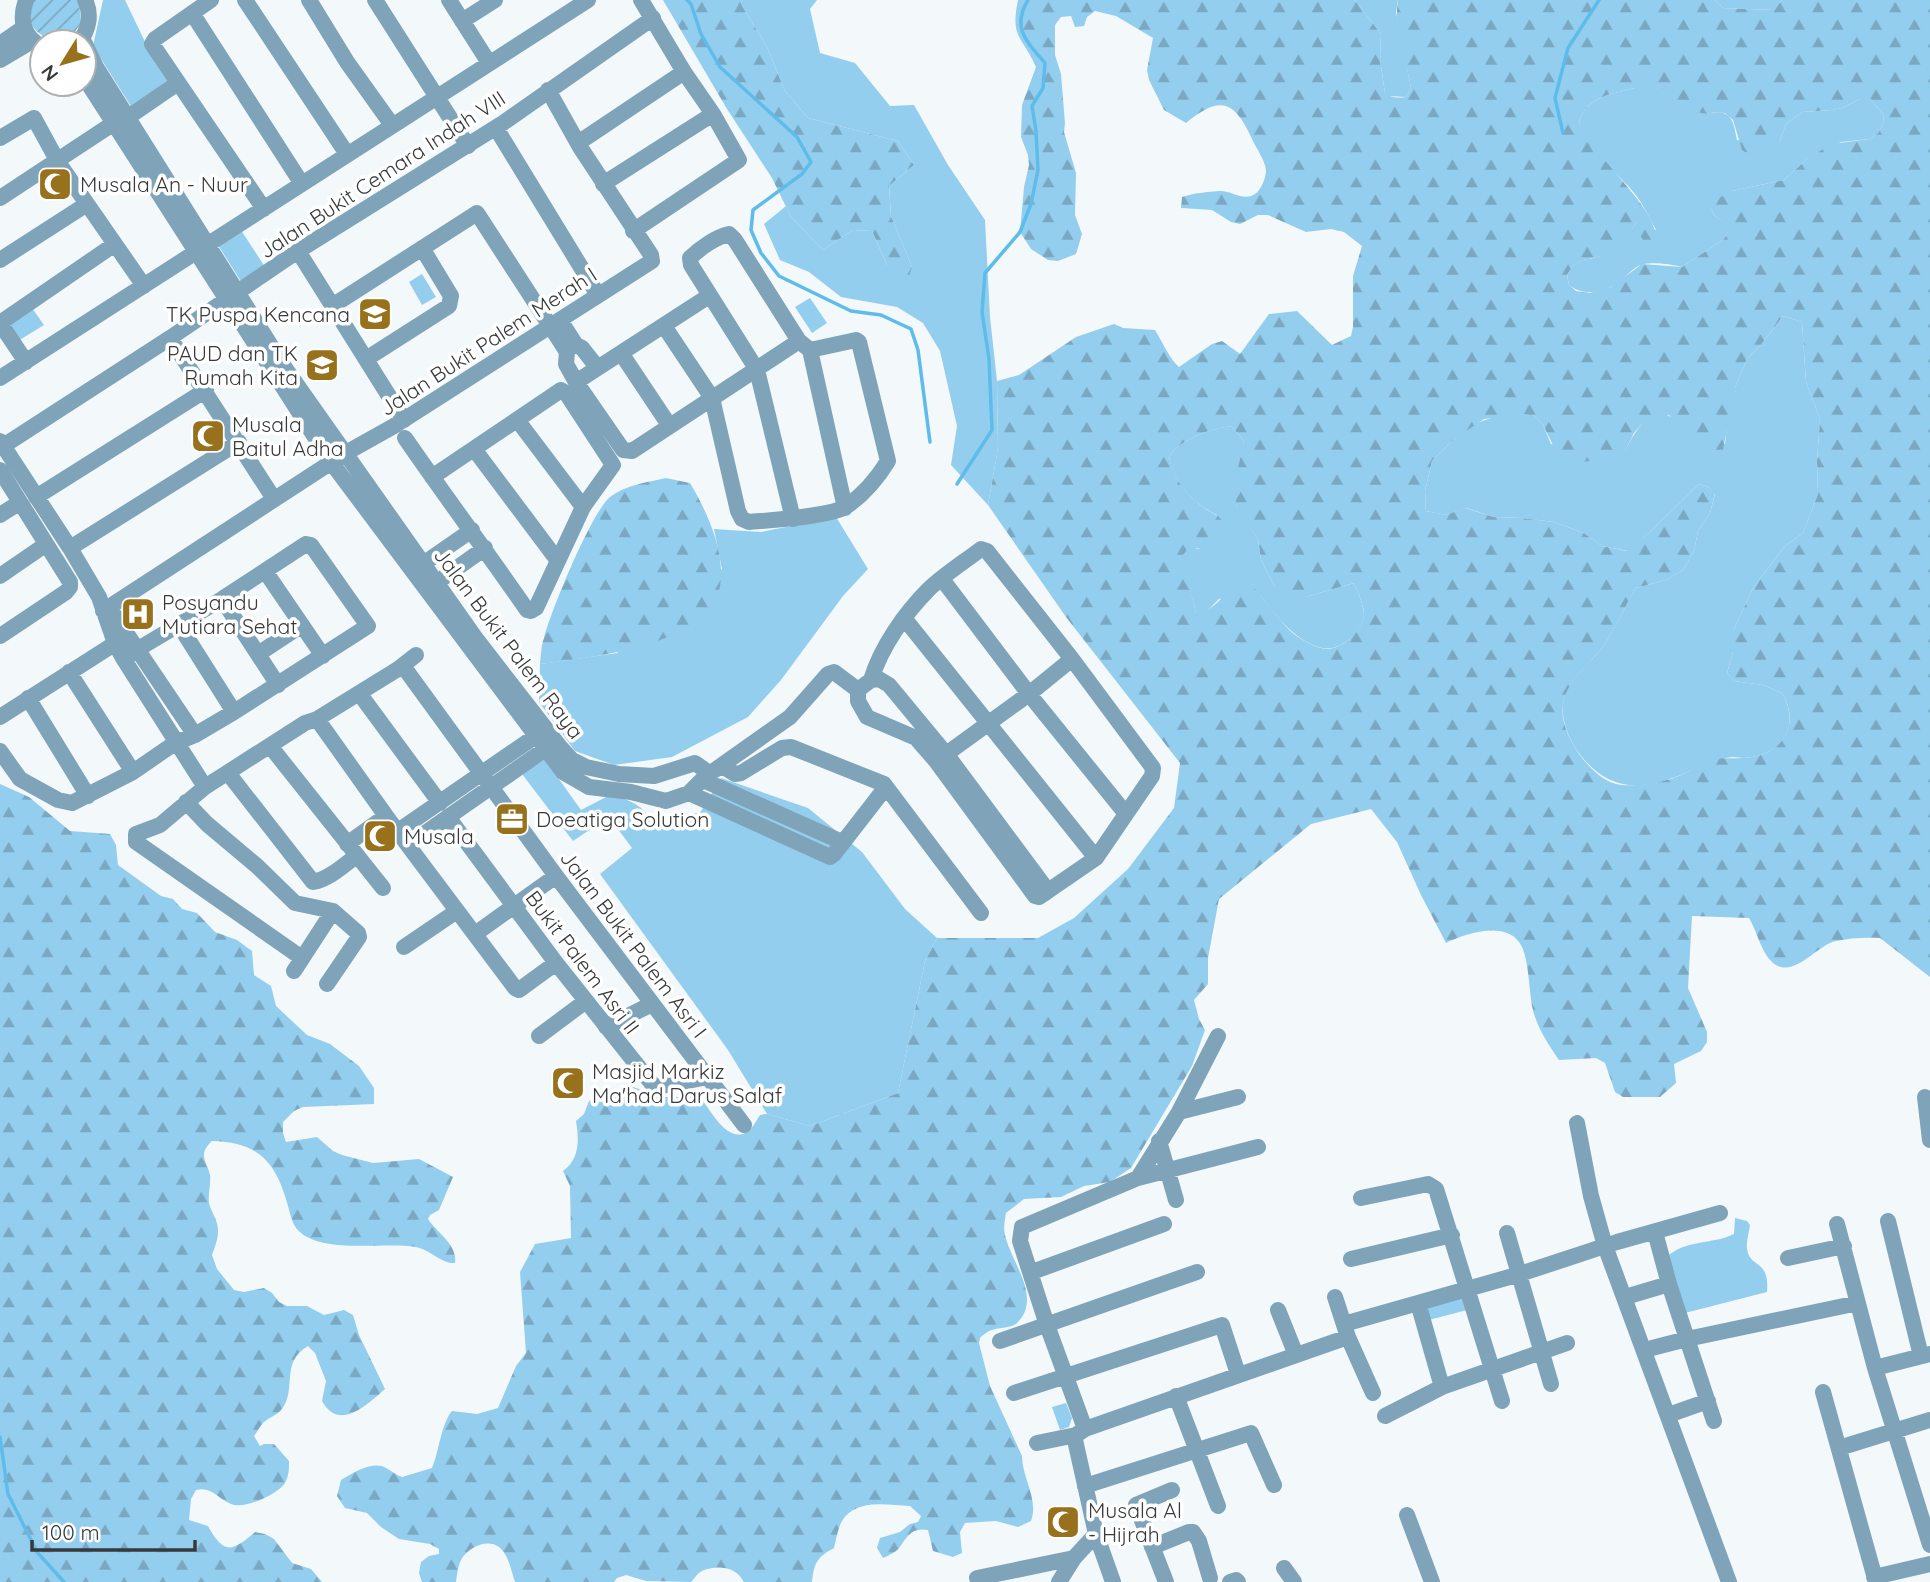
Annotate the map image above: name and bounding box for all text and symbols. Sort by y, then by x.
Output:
north arrow [28,28,98,98]
text: N [36,60,63,86]
street label: Jalan Bukit Cemara Indah VIII [254,85,510,263]
mosque icon: Musala An - Nuur [36,165,74,203]
place label: Musala An - Nuur [80,171,248,197]
street label: Jalan Bukit Palem Merah I [375,261,601,421]
school or university icon: TK Puspa Kencana [356,295,394,333]
place label: TK Puspa Kencana [166,301,350,327]
place label: PAUD dan TK Rumah Kita [167,340,298,390]
school or university icon: PAUD dan TK Rumah Kita [303,346,341,384]
place label: Musala Baitul Adha [232,411,344,461]
mosque icon: Musala Baitul Adha [189,417,227,455]
street label: Jalan Bukit Palem Raya [429,542,589,744]
place label: Posyandu Mutiara Sehat [162,589,297,639]
hospital icon: Posyandu Mutiara Sehat [119,595,157,633]
office icon: Doeatiga Solution [493,800,531,838]
place label: Doeatiga Solution [536,806,709,832]
mosque icon: Musala [361,817,399,855]
place label: Musala [404,823,474,849]
street label: Jalan Bukit Palem Asri I [555,845,713,1043]
street label: Bukit Palem Asri II [521,885,645,1039]
place label: Masjid Markiz Ma'had Darus Salaf [592,1058,783,1108]
mosque icon: Masjid Markiz Ma'had Darus Salaf [549,1064,587,1102]
place label: Musala Al - Hijrah [1088,1497,1182,1547]
mosque icon: Musala Al - Hijrah [1044,1503,1082,1541]
scale bar [32,1508,194,1552]
text: 100 m [42,1519,100,1545]

